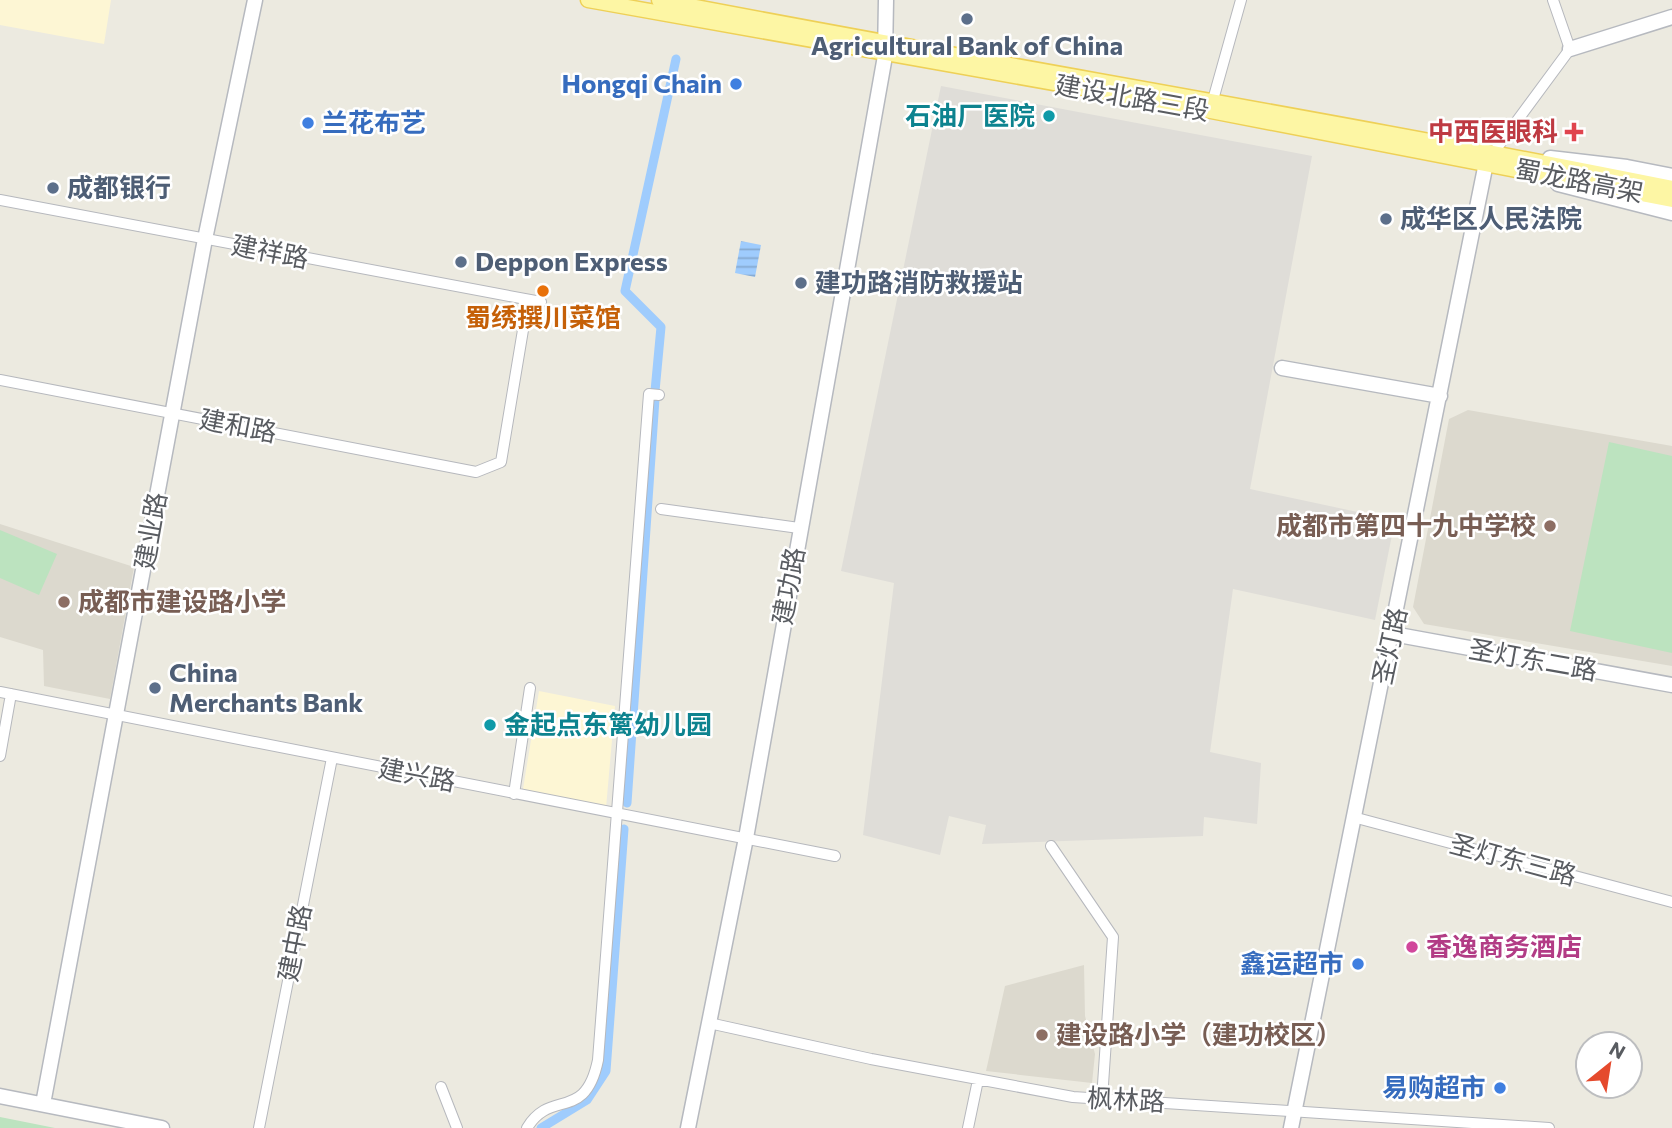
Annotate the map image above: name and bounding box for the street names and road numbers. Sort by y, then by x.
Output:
street label: 建设北路三段 [1053,68,1212,125]
street label: 蜀龙路高架 [1513,152,1646,207]
street label: 建祥路 [229,228,312,273]
street label: 建和路 [197,402,280,447]
street label: 建业路 [127,490,172,572]
street label: 建功路 [765,545,810,627]
street label: 圣灯路 [1365,604,1412,687]
street label: 圣灯东二路 [1467,632,1600,685]
street label: 建兴路 [376,751,459,796]
street label: 圣灯东三路 [1447,827,1580,890]
street label: 建中路 [271,901,316,984]
street label: 枫林路 [1086,1081,1166,1116]

